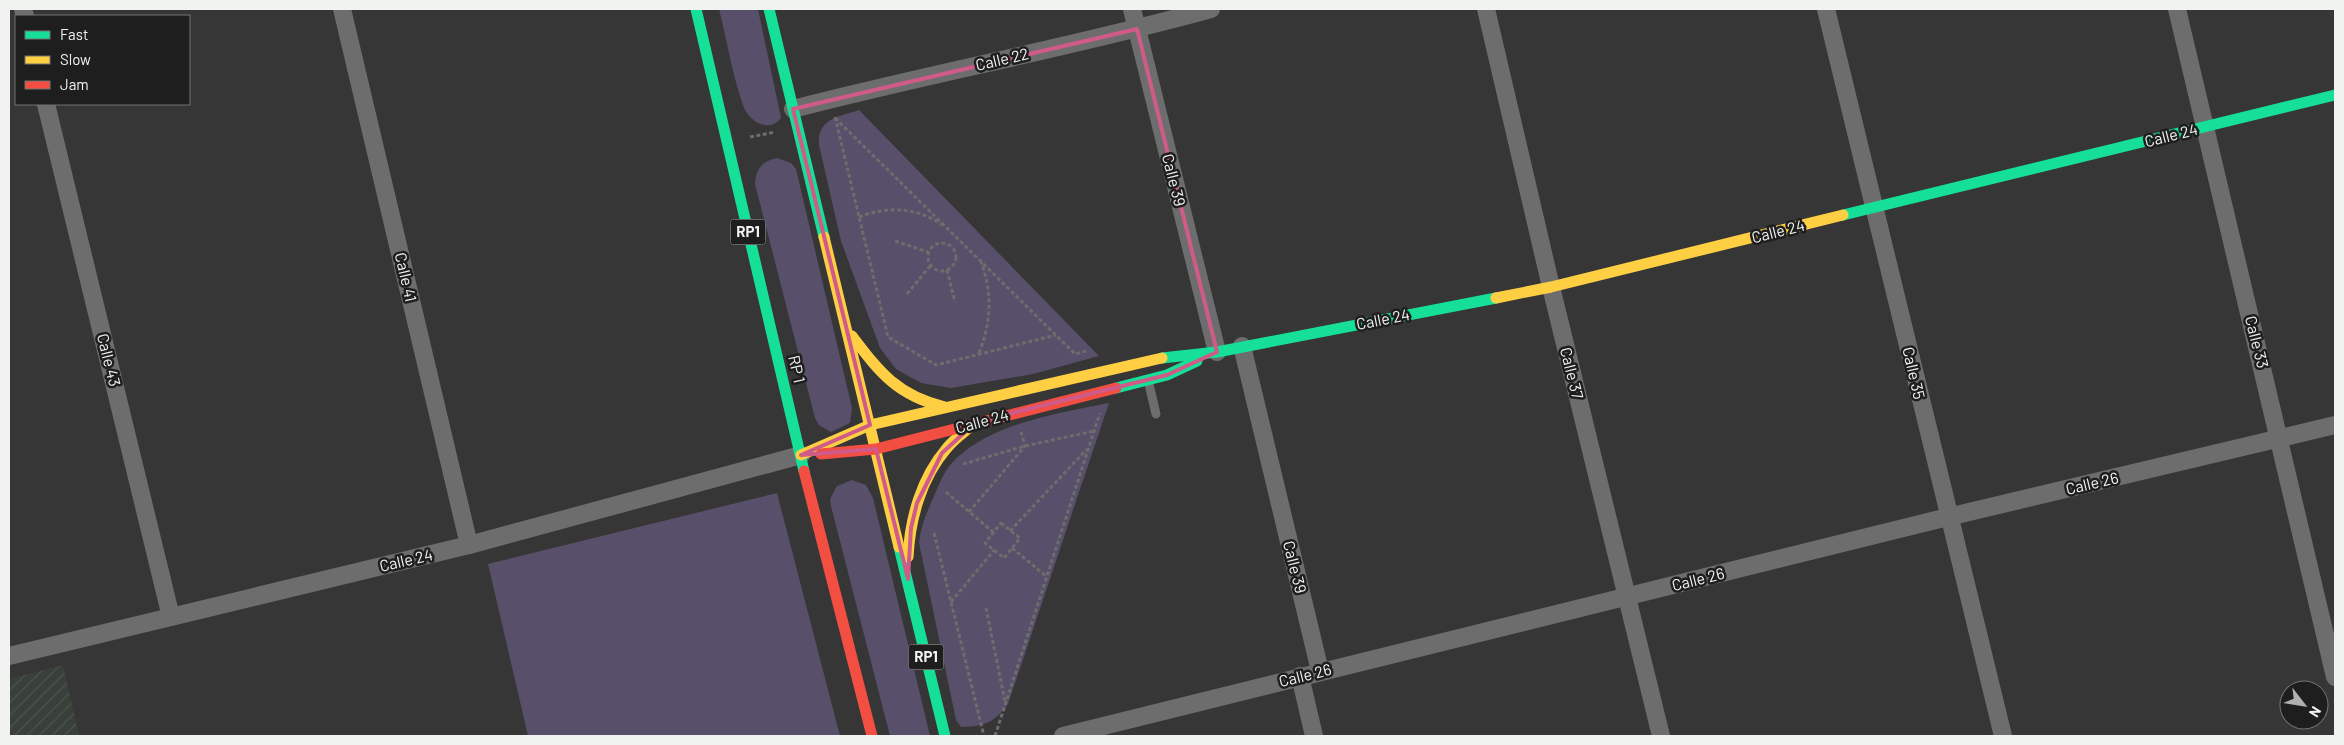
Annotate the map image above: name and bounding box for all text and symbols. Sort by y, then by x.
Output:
legend [15,15,190,105]
text: Fast [60,25,88,43]
street label: Calle 22 [973,43,1030,74]
text: Slow [60,50,91,68]
text: Jam [60,75,89,93]
street label: Calle 24 [2142,119,2200,150]
street label: Calle 39 [1159,152,1190,208]
street label: Calle 24 [1749,215,1807,246]
road number: RP1 [730,220,766,244]
street label: Calle 41 [392,250,421,303]
street label: Calle 24 [1354,304,1411,333]
street label: Calle 33 [2242,314,2273,370]
street label: Calle 43 [94,331,125,388]
street label: Calle 37 [1557,345,1588,401]
street label: Calle 35 [1899,345,1930,401]
street label: RP 1 [785,353,810,385]
street label: Calle 24 [953,404,1011,437]
street label: Calle 26 [2064,467,2120,498]
street label: Calle 39 [1280,539,1311,595]
street label: Calle 24 [377,544,434,575]
street label: Calle 26 [1670,563,1726,594]
road number: RP1 [908,644,944,670]
street label: Calle 26 [1277,659,1333,690]
north arrow [2279,680,2329,730]
text: N [2306,704,2325,720]

